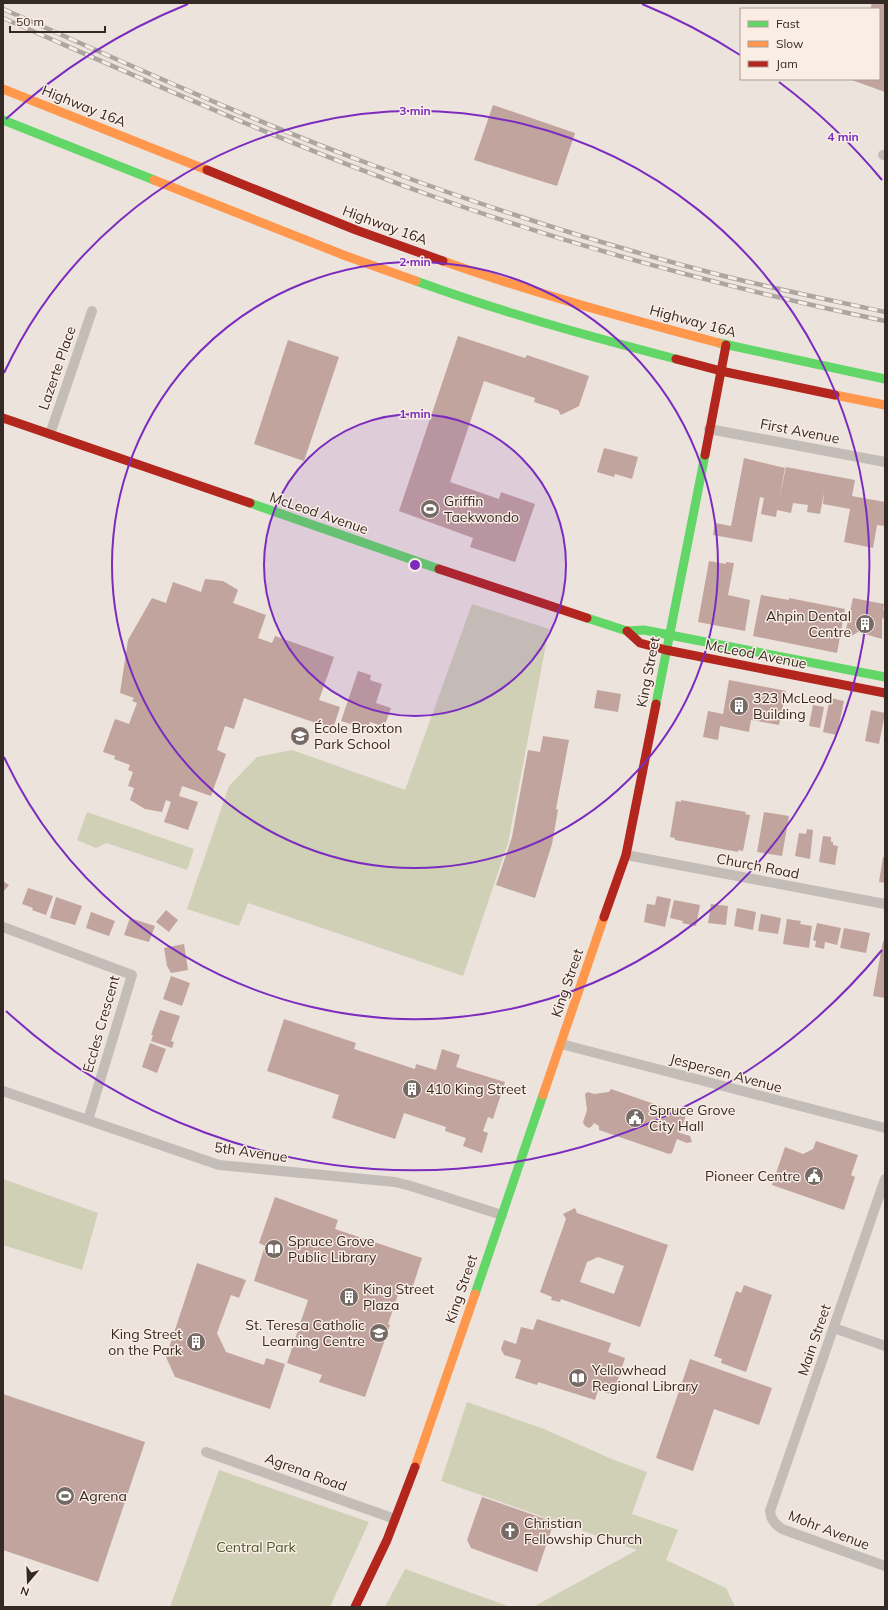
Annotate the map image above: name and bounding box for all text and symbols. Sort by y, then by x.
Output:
scale bar [10,8,105,34]
legend [740,8,880,80]
text: 50 m [16,14,44,29]
text: Fast [776,16,800,31]
text: Slow [776,36,804,51]
text: Jam [776,56,798,71]
street label: Highway 16A [39,81,129,131]
text: 3 min [399,103,431,118]
text: 4 min [827,129,859,144]
street label: Highway 16A [340,201,431,249]
text: 2 min [399,254,431,269]
street label: Highway 16A [648,301,739,341]
street label: Lazerte Place [34,324,80,412]
text: 1 min [399,406,431,421]
street label: First Avenue [759,414,841,448]
street label: McLeod Avenue [267,488,371,538]
place label: Griffin Taekwondo [444,492,519,526]
sports icon: Griffin Taekwondo [419,498,441,520]
centre of rings [408,558,422,572]
place label: Ahpin Dental Centre [766,607,851,641]
building icon: Ahpin Dental Centre [854,613,876,635]
street label: King Street [632,635,664,709]
street label: McLeod Avenue [704,635,808,673]
place label: 323 McLeod Building [753,689,832,723]
building icon: 323 McLeod Building [728,695,750,717]
place label: École Broxton Park School [314,719,402,753]
school or university icon: École Broxton Park School [289,725,311,747]
street label: Church Road [715,849,801,883]
street label: King Street [547,946,587,1020]
street label: Eccles Crescent [79,973,123,1075]
street label: Jespersen Avenue [668,1049,784,1097]
building icon: 410 King Street [401,1078,423,1100]
place label: 410 King Street [426,1080,526,1098]
place label: Spruce Grove City Hall [649,1101,735,1135]
public building icon: Spruce Grove City Hall [624,1107,646,1129]
street label: 5th Avenue [213,1138,289,1166]
public building icon: Pioneer Centre [803,1165,825,1187]
place label: Pioneer Centre [705,1167,800,1185]
place label: Spruce Grove Public Library [288,1232,377,1266]
library icon: Spruce Grove Public Library [263,1238,285,1260]
street label: King Street [441,1252,481,1326]
place label: King Street Plaza [363,1280,434,1314]
building icon: King Street Plaza [338,1286,360,1308]
street label: Main Street [793,1302,835,1378]
place label: St. Teresa Catholic Learning Centre [245,1316,365,1350]
school or university icon: St. Teresa Catholic Learning Centre [368,1322,390,1344]
place label: King Street on the Park [108,1325,183,1359]
building icon: King Street on the Park [185,1331,207,1353]
place label: Yellowhead Regional Library [591,1361,699,1395]
library icon: Yellowhead Regional Library [567,1367,589,1389]
street label: Agrena Road [263,1449,349,1495]
sports icon: Agrena [54,1485,76,1507]
place label: Agrena [79,1487,127,1505]
street label: Mohr Avenue [786,1506,872,1554]
place label: Christian Fellowship Church [524,1514,642,1548]
church icon: Christian Fellowship Church [499,1520,521,1542]
park label: Central Park [216,1538,297,1556]
north arrow [8,1562,48,1602]
text: N [19,1583,31,1599]

